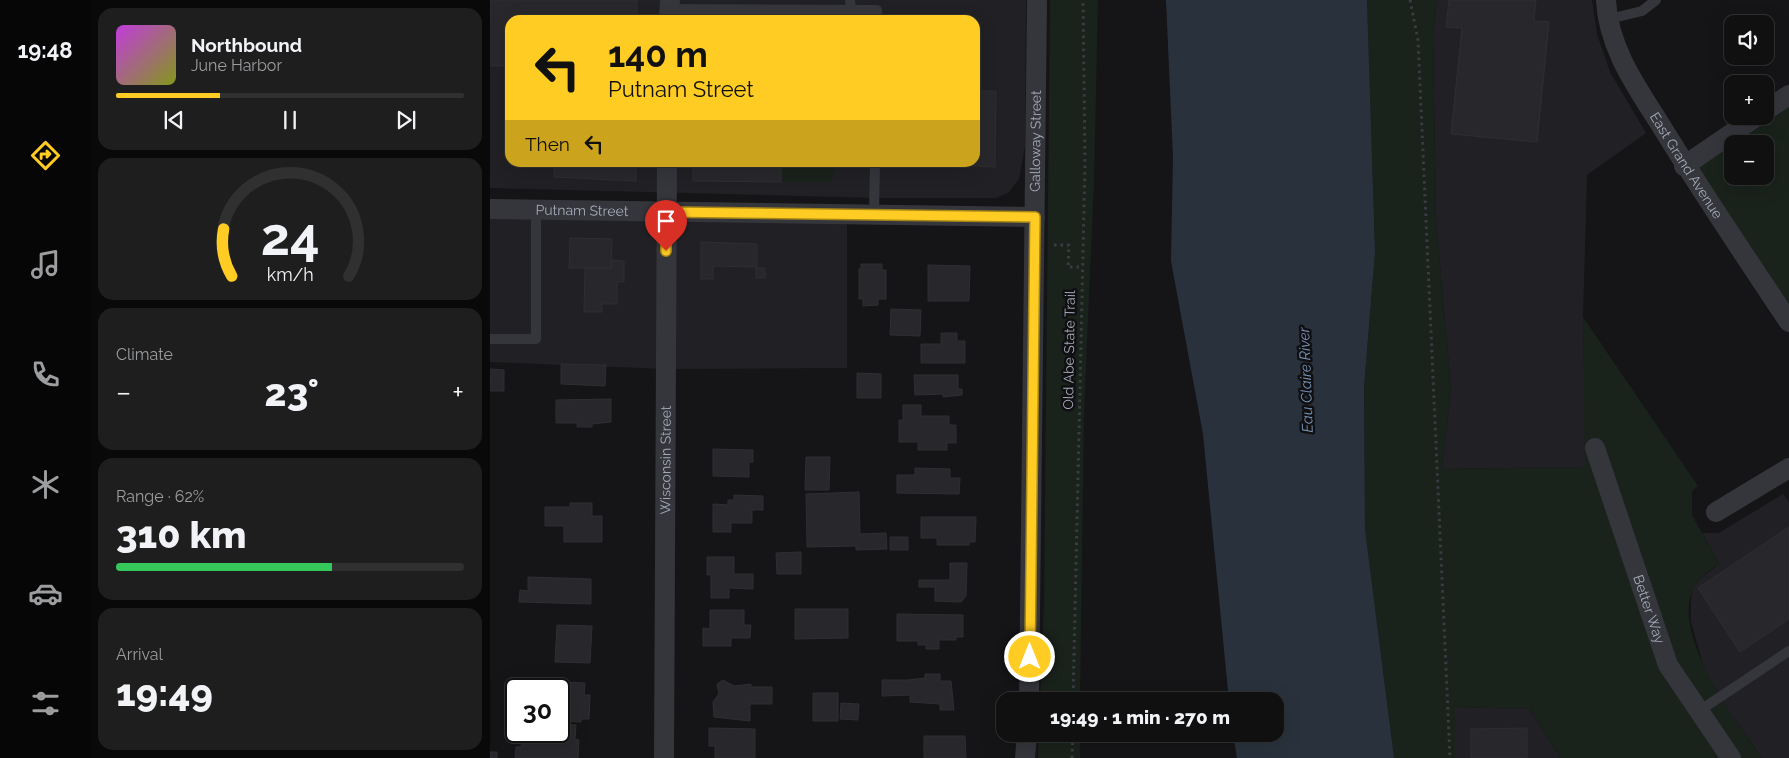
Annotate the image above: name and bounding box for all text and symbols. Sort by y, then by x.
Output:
map controls [1724,15,1774,185]
button: sound [1724,15,1774,65]
text: Northbound [191,34,302,56]
text: 140 m [608,34,708,75]
icon: left [525,35,590,100]
text: 19:48 [17,37,73,63]
text: June Harbor [191,56,282,75]
button: + [1724,75,1774,125]
text: Putnam Street [608,76,754,102]
street label: Galloway Street [1027,90,1044,192]
icon: previous [160,106,188,134]
icon: pause [276,106,304,134]
icon: next [392,106,420,134]
street label: East Grand Avenue [1647,109,1726,222]
icon: left [580,130,608,158]
text: Then [525,133,570,155]
button: − [1724,135,1774,185]
icon: directions [28,138,63,173]
pin [645,200,687,251]
street label: Putnam Street [535,202,629,219]
text: 24 [260,206,320,267]
icon: arrive [652,207,680,235]
icon: music [28,247,63,282]
text: km/h [266,264,314,285]
street label: Old Abe State Trail [1060,290,1078,410]
water label: Eau Claire River [1295,326,1317,433]
text: Climate [116,345,173,364]
icon: phone [28,357,63,392]
text: 23° [265,370,319,415]
text: − [116,376,131,409]
text: + [452,376,464,409]
street label: Wisconsin Street [657,405,674,515]
icon: climate [28,467,63,502]
text: Range · 62% [116,487,204,506]
text: 310 km [116,512,247,557]
street label: Better Way [1630,573,1668,646]
icon: car [28,576,63,611]
position arrow [1003,630,1055,682]
text: Arrival [116,645,163,664]
text: 19:49 [116,670,213,715]
speed limit sign: 30 [505,678,570,743]
icon: filters [28,686,63,721]
text: 19:49 · 1 min · 270 m [1050,706,1230,728]

